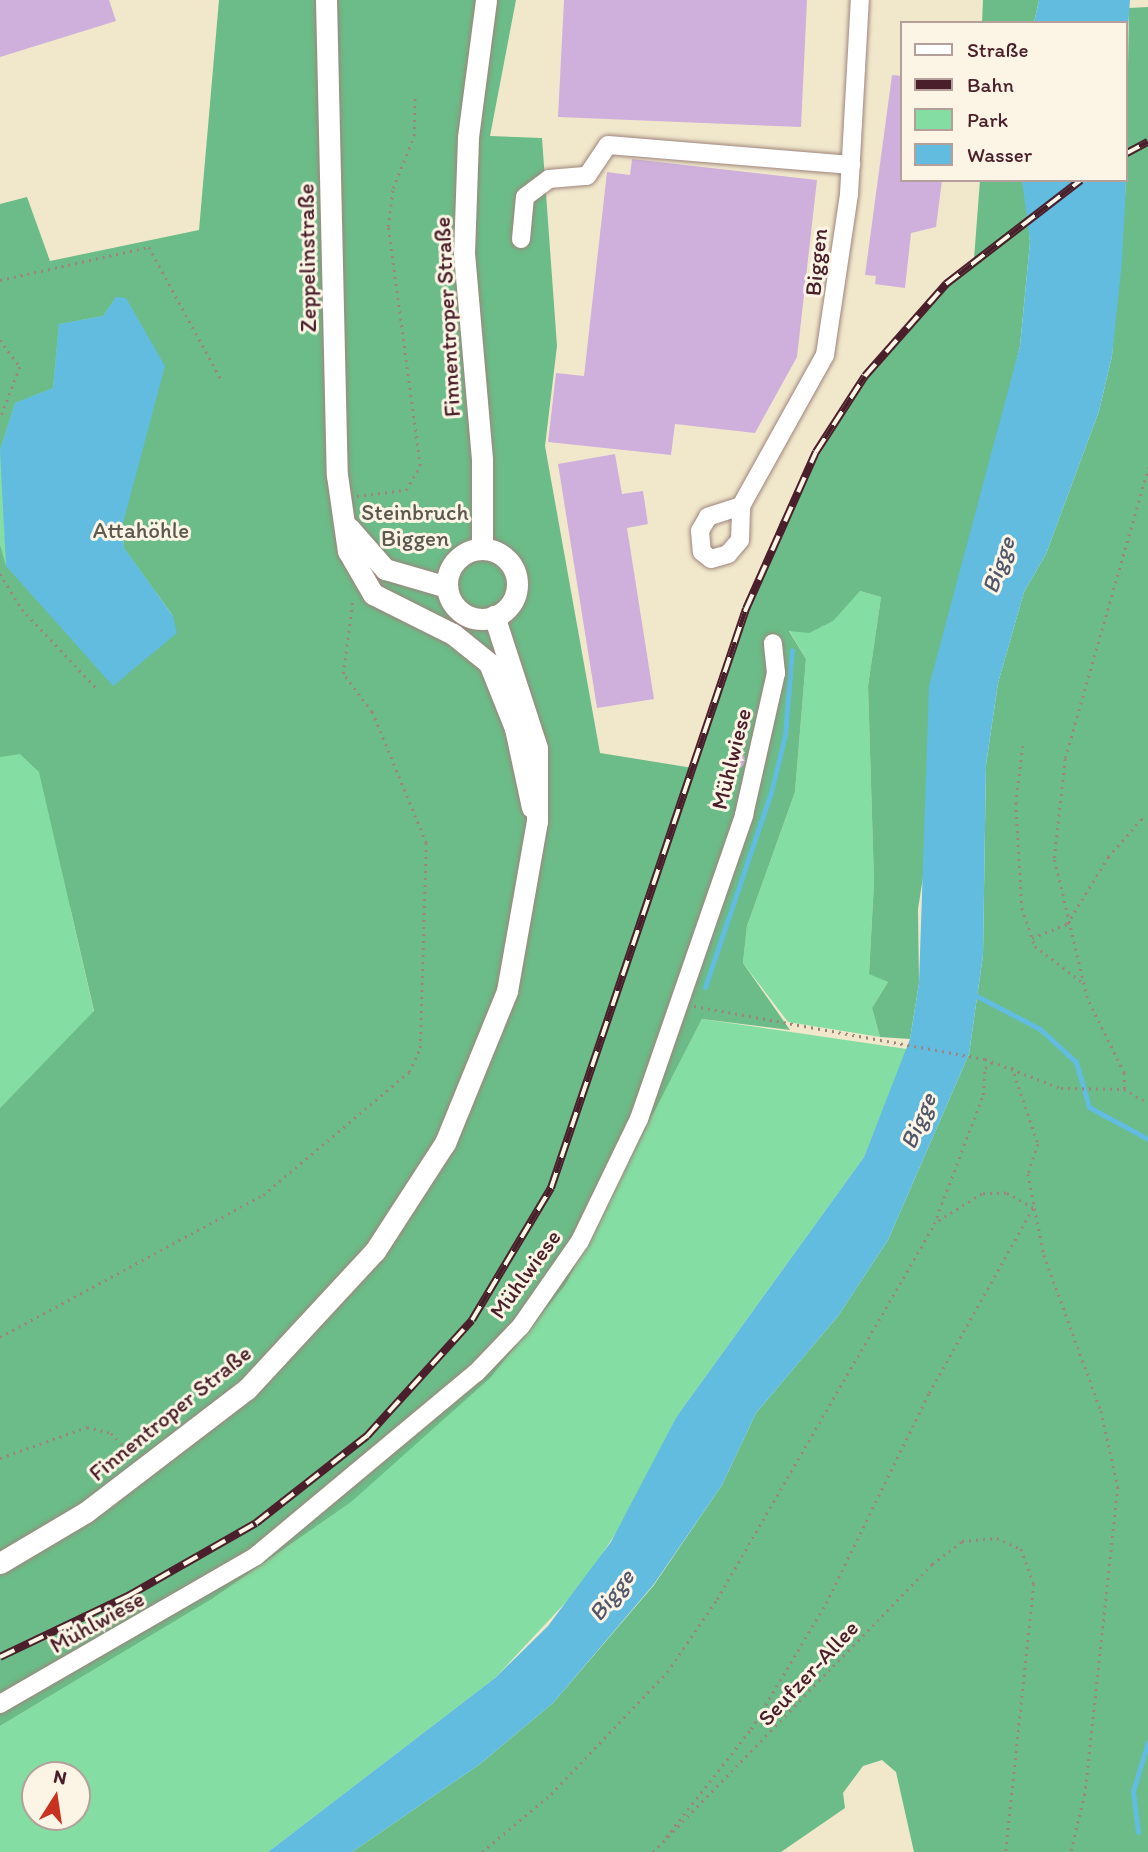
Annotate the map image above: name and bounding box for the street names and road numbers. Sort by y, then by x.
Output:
street label: Zeppelinstraße [292,183,322,333]
street label: Finnentroper Straße [428,216,466,418]
street label: Biggen [799,227,833,297]
street label: Mühlwiese [705,705,757,813]
street label: Mühlwiese [483,1224,567,1324]
street label: Finnentroper Straße [83,1339,257,1487]
street label: Mühlwiese [45,1585,149,1659]
street label: Seufzer-Allee [752,1614,864,1732]

